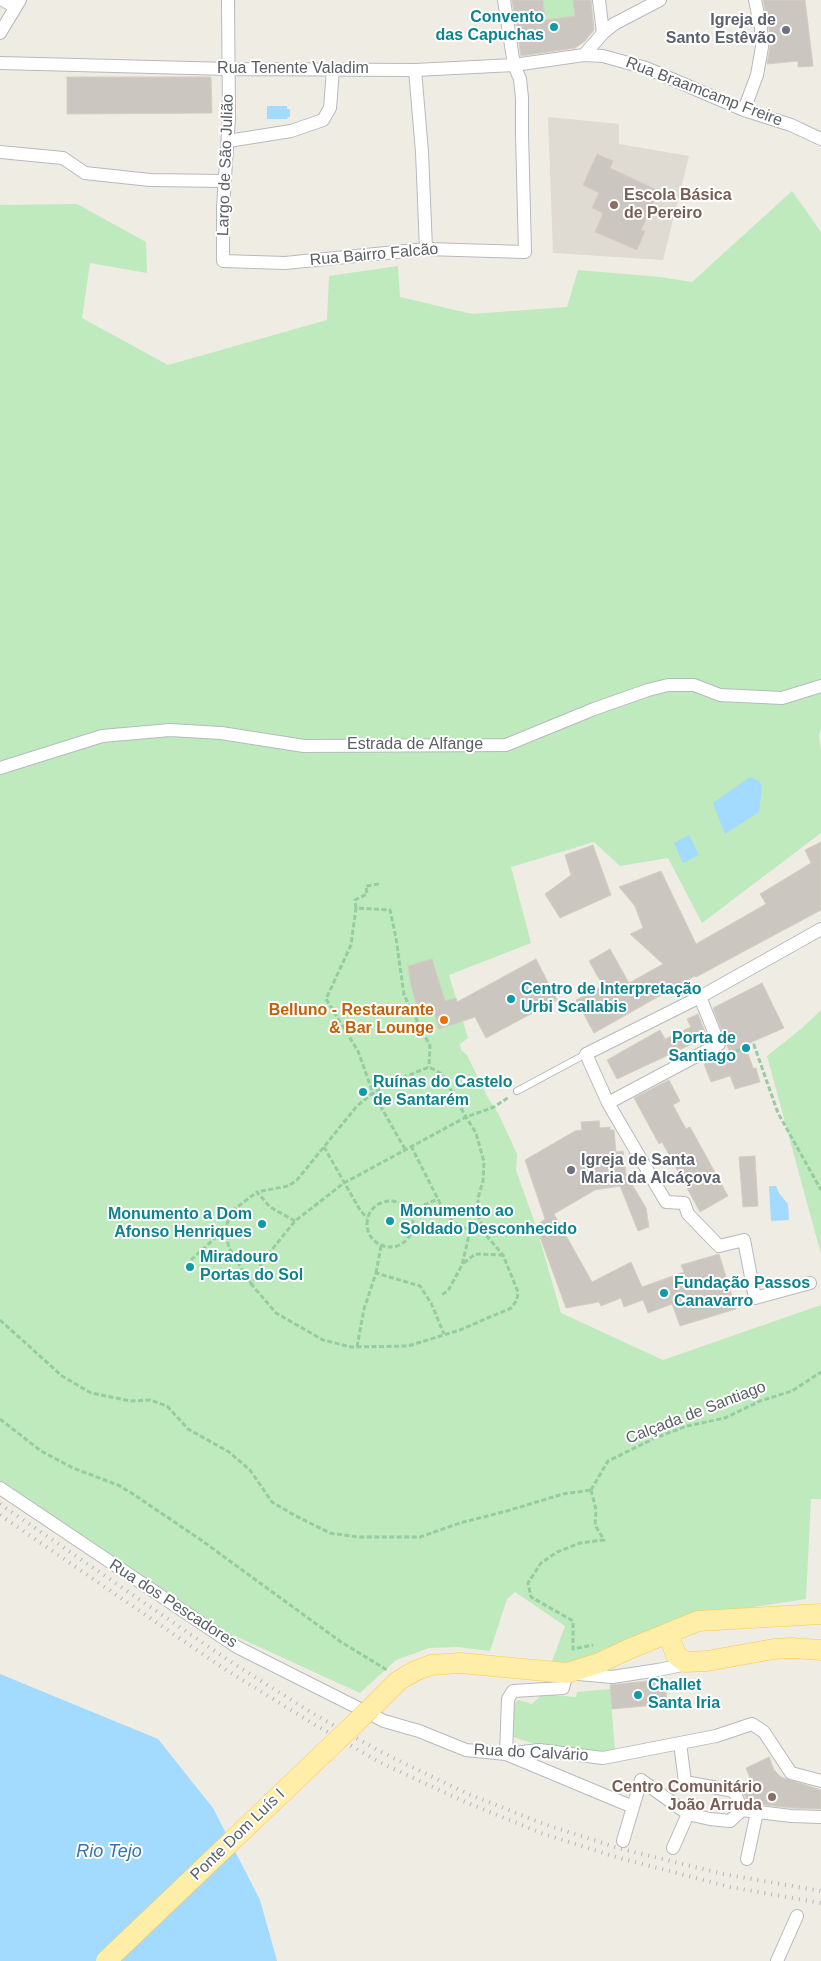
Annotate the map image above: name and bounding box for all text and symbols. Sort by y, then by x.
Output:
place label: Convento das Capuchas [436,8,544,46]
place label: Igreja de Santo Estêvão [666,11,776,49]
marker: Convento das Capuchas [548,21,560,33]
marker: Igreja de Santo Estêvão [780,24,792,36]
street label: Rua Braamcamp Freire [623,53,785,131]
street label: Rua Tenente Valadim [217,59,369,79]
street label: Largo de São Julião [214,94,238,236]
place label: Escola Básica de Pereiro [624,186,732,224]
marker: Escola Básica de Pereiro [608,199,620,211]
street label: Rua Bairro Falcão [309,240,439,270]
street label: Estrada de Alfange [347,735,483,755]
place label: Centro de Interpretação Urbi Scallabis [521,980,701,1018]
marker: Centro de Interpretação Urbi Scallabis [505,993,517,1005]
place label: Belluno - Restaurante & Bar Lounge [269,1001,434,1039]
marker: Belluno - Restaurante & Bar Lounge [438,1014,450,1026]
place label: Porta de Santiago [668,1029,736,1067]
marker: Porta de Santiago [740,1042,752,1054]
place label: Ruínas do Castelo de Santarém [373,1073,513,1111]
marker: Ruínas do Castelo de Santarém [357,1086,369,1098]
place label: Igreja de Santa Maria da Alcáçova [581,1151,721,1189]
marker: Igreja de Santa Maria da Alcáçova [565,1164,577,1176]
place label: Monumento ao Soldado Desconhecido [400,1202,577,1240]
place label: Monumento a Dom Afonso Henriques [108,1205,252,1243]
marker: Monumento ao Soldado Desconhecido [384,1215,396,1227]
marker: Monumento a Dom Afonso Henriques [256,1218,268,1230]
place label: Miradouro Portas do Sol [200,1248,303,1286]
marker: Miradouro Portas do Sol [184,1261,196,1273]
place label: Fundação Passos Canavarro [674,1274,810,1312]
marker: Fundação Passos Canavarro [658,1287,670,1299]
street label: Calçada de Santiago [623,1377,769,1449]
street label: Rua dos Pescadores [105,1556,241,1652]
place label: Challet Santa Iria [648,1676,720,1714]
marker: Challet Santa Iria [632,1689,644,1701]
street label: Rua do Calvário [473,1740,589,1766]
place label: Centro Comunitário João Arruda [612,1778,762,1816]
street label: Ponte Dom Luís I [187,1785,289,1885]
marker: Centro Comunitário João Arruda [766,1791,778,1803]
water label: Rio Tejo [76,1841,142,1863]

